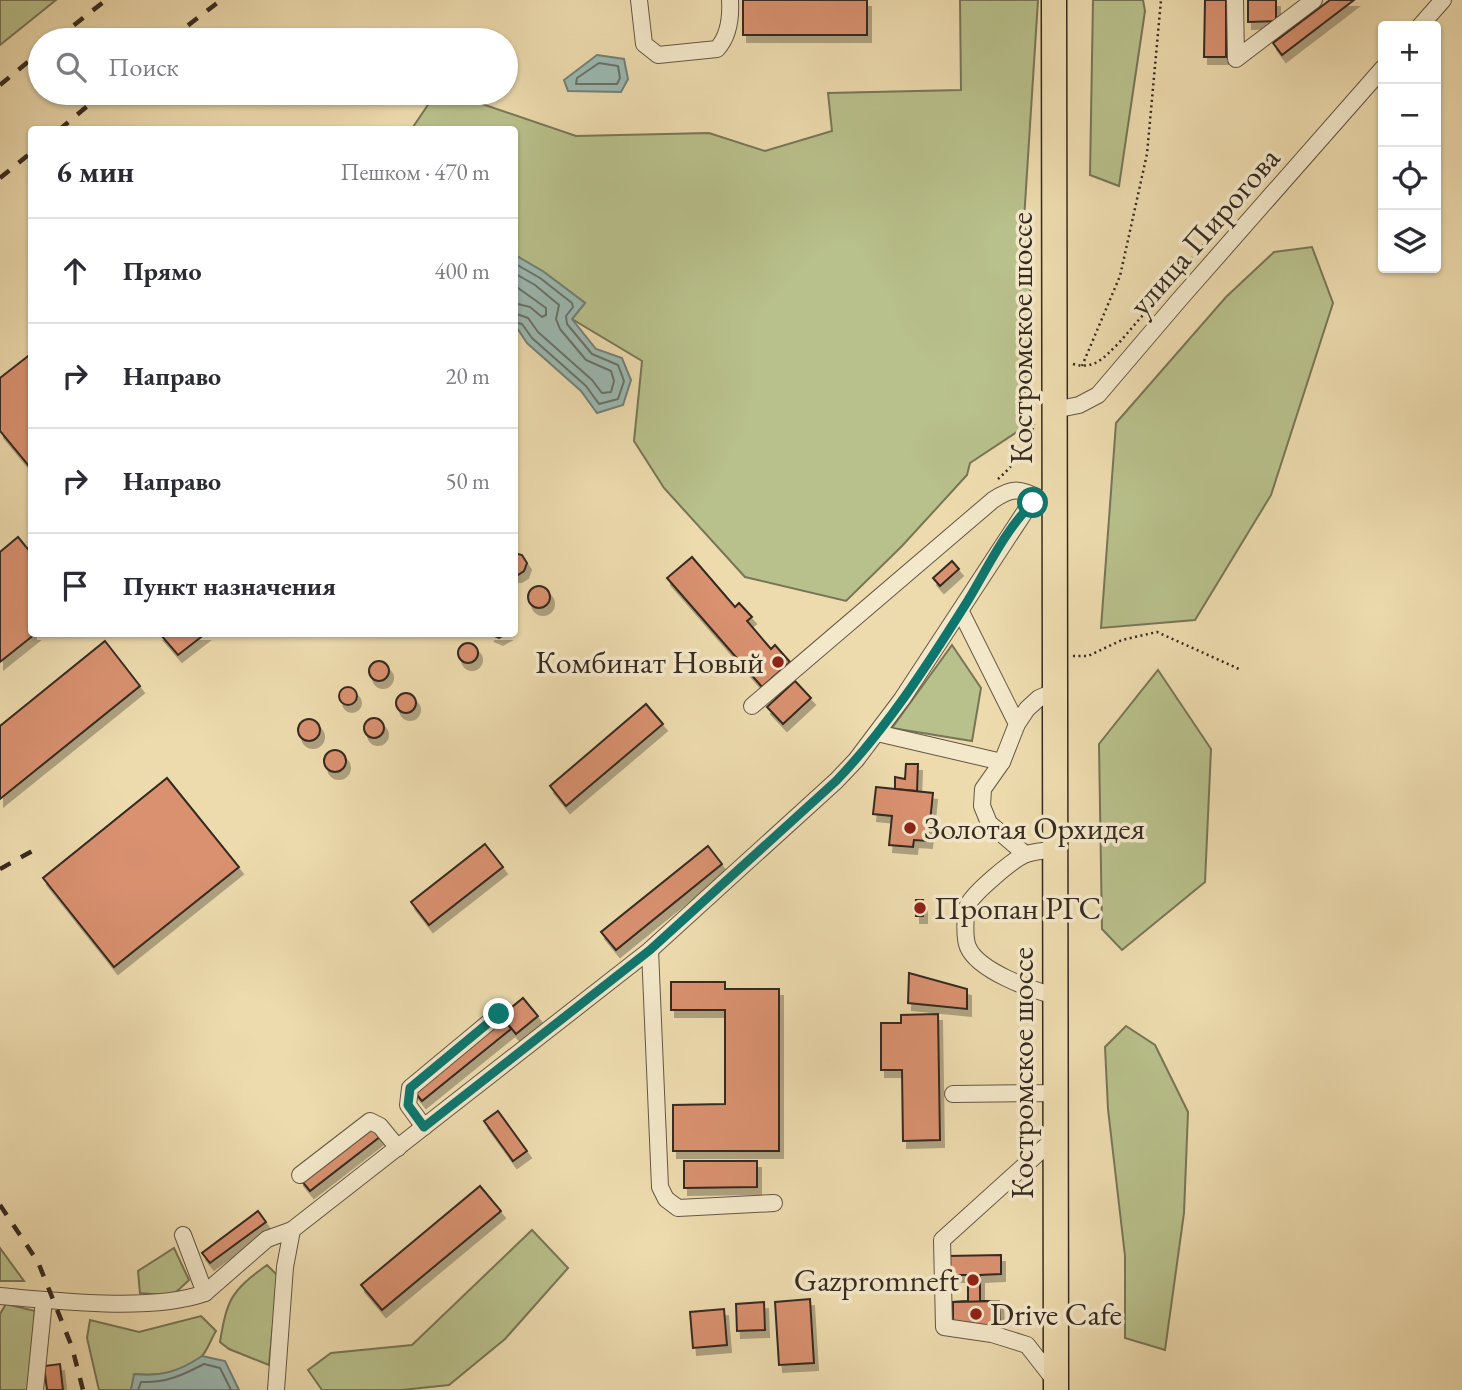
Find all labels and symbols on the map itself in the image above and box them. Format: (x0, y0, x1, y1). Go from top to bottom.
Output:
street label: улица Пирогова (1119, 138, 1289, 324)
street label: Костромское шоссе (1000, 212, 1042, 464)
route start (1017, 487, 1048, 518)
place label: Комбинат Новый (535, 641, 764, 683)
marker: Комбинат Новый (770, 654, 786, 670)
place label: Золотая Орхидея (924, 807, 1145, 849)
marker: Золотая Орхидея (902, 820, 918, 836)
place label: Пропан РГС (934, 887, 1101, 929)
marker: Пропан РГС (912, 900, 928, 916)
street label: Костромское шоссе (1001, 947, 1043, 1199)
route end (483, 998, 514, 1029)
place label: Gazpromneft (794, 1259, 959, 1301)
marker: Gazpromneft (965, 1272, 981, 1288)
place label: Drive Cafe (990, 1293, 1122, 1335)
marker: Drive Cafe (968, 1306, 984, 1322)

